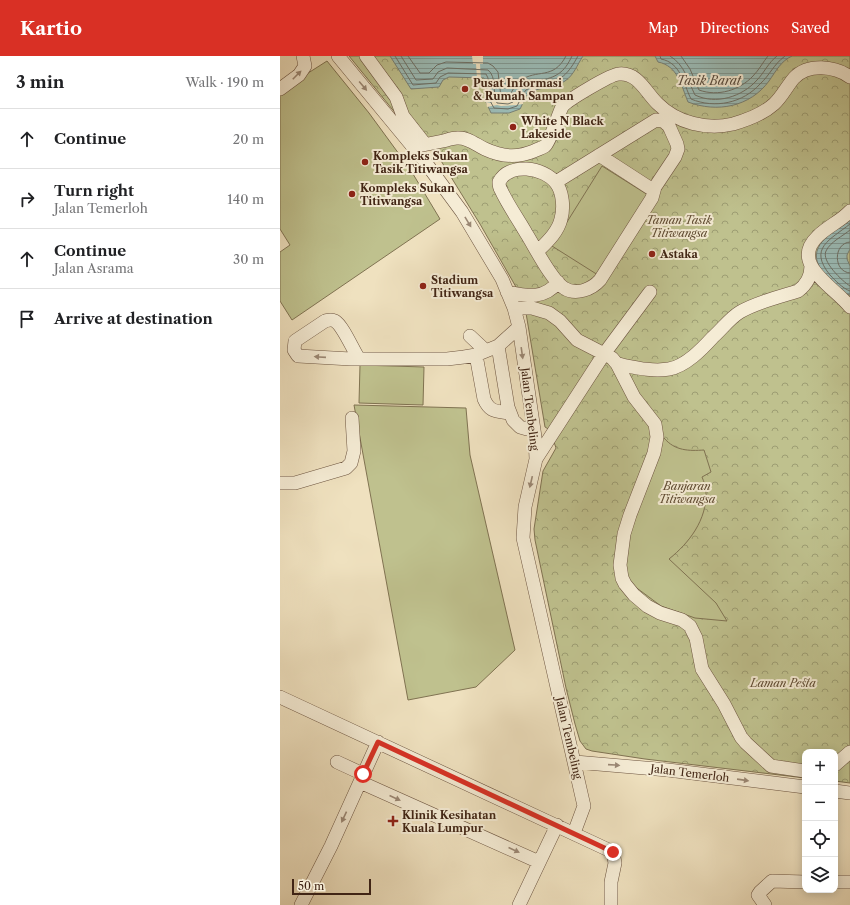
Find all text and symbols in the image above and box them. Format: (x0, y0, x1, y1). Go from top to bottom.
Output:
text: Kartio (20, 17, 82, 40)
text: Map (648, 19, 678, 37)
text: Directions (700, 19, 769, 37)
text: Saved (791, 19, 830, 37)
one-way arrow (292, 70, 302, 80)
text: 3 min (16, 72, 65, 92)
water label: Tasik Barat (677, 73, 742, 88)
text: Walk · 190 m (185, 74, 264, 90)
place label: Pusat Informasi & Rumah Sampan (473, 76, 574, 103)
one-way arrow (358, 81, 367, 91)
marker: Pusat Informasi & Rumah Sampan (460, 84, 470, 94)
place label: White N Black Lakeside (520, 114, 605, 141)
marker: White N Black Lakeside (508, 122, 518, 132)
icon: ahead (16, 128, 38, 150)
text: Continue (54, 129, 126, 148)
text: 20 m (233, 131, 264, 147)
place label: Kompleks Sukan Tasik Titiwangsa (373, 149, 469, 176)
marker: Kompleks Sukan Tasik Titiwangsa (360, 157, 370, 167)
text: Turn right (54, 181, 134, 200)
place label: Kompleks Sukan Titiwangsa (360, 181, 455, 208)
icon: right (16, 188, 38, 210)
marker: Kompleks Sukan Titiwangsa (347, 189, 357, 199)
text: 140 m (227, 191, 264, 207)
text: Jalan Temerloh (54, 200, 148, 216)
park label: Taman Tasik Titiwangsa (646, 213, 712, 240)
one-way arrow (464, 216, 471, 228)
text: Continue (54, 241, 126, 260)
place label: Astaka (659, 247, 698, 261)
icon: ahead (16, 248, 38, 270)
marker: Astaka (647, 249, 657, 259)
text: 30 m (233, 251, 264, 267)
text: Jalan Asrama (54, 260, 134, 276)
place label: Stadium Titiwangsa (431, 273, 494, 300)
marker: Stadium Titiwangsa (418, 281, 428, 291)
icon: arrive (16, 308, 38, 330)
text: Arrive at destination (54, 309, 213, 328)
one-way arrow (519, 347, 525, 359)
one-way arrow (314, 353, 326, 360)
street label: Jalan Tembeling (518, 365, 542, 452)
one-way arrow (527, 476, 533, 488)
park label: Banjaran Titiwangsa (659, 479, 716, 506)
park label: Laman Pesta (749, 676, 816, 690)
street label: Jalan Tembeling (552, 694, 585, 781)
map controls (802, 749, 838, 893)
button: + (802, 749, 838, 785)
street label: Jalan Temerloh (648, 761, 730, 785)
one-way arrow (608, 762, 620, 769)
route start (354, 765, 372, 783)
one-way arrow (737, 776, 749, 783)
button: − (802, 785, 838, 821)
one-way arrow (390, 795, 402, 801)
place label: Klinik Kesihatan Kuala Lumpur (402, 808, 497, 835)
one-way arrow (341, 812, 347, 823)
marker: Klinik Kesihatan Kuala Lumpur (387, 815, 399, 827)
button: locate (802, 821, 838, 857)
route end (604, 843, 622, 861)
one-way arrow (509, 847, 520, 853)
button: layers (802, 857, 838, 893)
scale bar (292, 877, 371, 896)
text: 50 m (298, 879, 324, 893)

